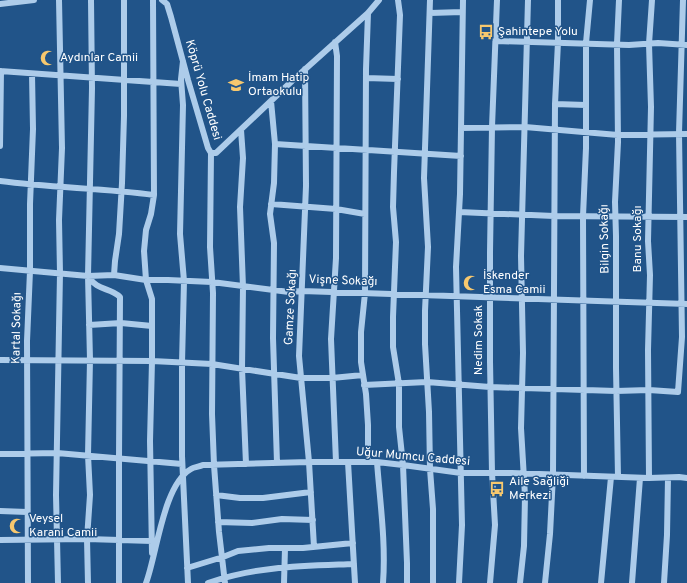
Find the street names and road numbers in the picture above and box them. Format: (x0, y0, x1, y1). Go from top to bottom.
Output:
street label: Köprü Yolu Caddesi (181, 38, 225, 142)
street label: Bilgin Sokağı (596, 204, 614, 274)
street label: Banu Sokağı (630, 206, 646, 272)
street label: Gamze Sokağı (281, 269, 301, 345)
street label: Vişne Sokağı (308, 272, 378, 290)
street label: Kartal Sokağı (8, 292, 26, 364)
street label: Nedim Sokak (471, 305, 487, 375)
street label: Uğur Mumcu Caddesi (355, 444, 471, 470)

